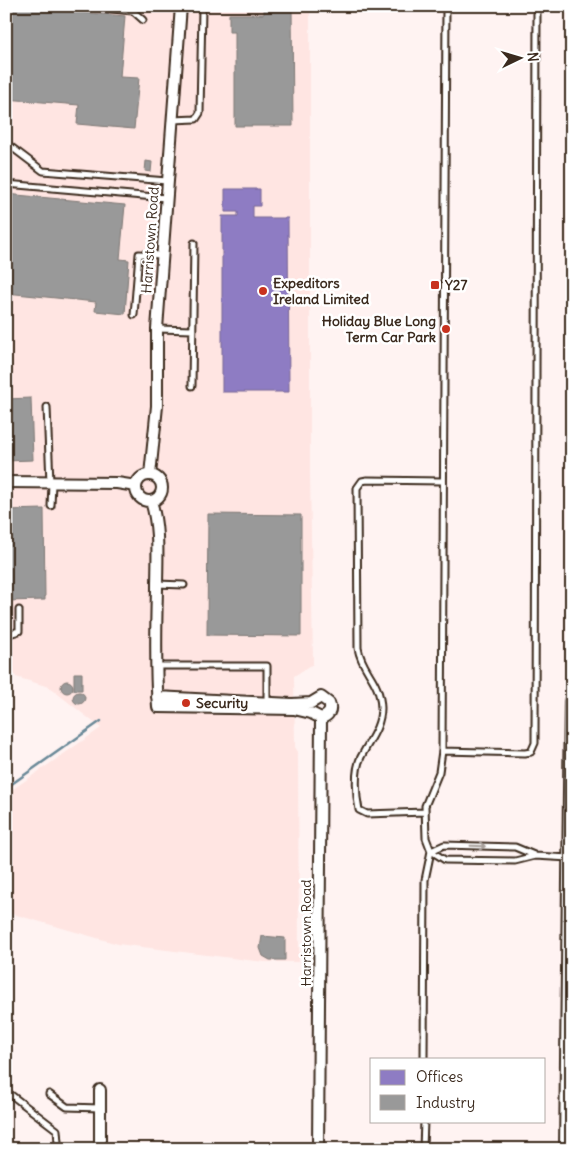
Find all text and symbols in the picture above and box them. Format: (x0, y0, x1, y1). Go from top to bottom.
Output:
north arrow (496, 32, 546, 82)
text: N (524, 51, 542, 62)
street label: Harristown Road (137, 186, 163, 294)
place label: Expeditors Ireland Limited (273, 274, 370, 308)
place label: Y27 (444, 276, 467, 294)
marker: Y27 (429, 279, 441, 291)
marker: Expeditors Ireland Limited (257, 285, 269, 297)
place label: Holiday Blue Long Term Car Park (322, 312, 436, 346)
marker: Holiday Blue Long Term Car Park (440, 323, 452, 335)
place label: Security (196, 694, 248, 712)
marker: Security (180, 697, 192, 709)
one-way arrow (469, 841, 485, 851)
street label: Harristown Road (297, 880, 315, 986)
legend (370, 1058, 546, 1122)
text: Offices (416, 1067, 463, 1086)
text: Industry (416, 1093, 475, 1112)

